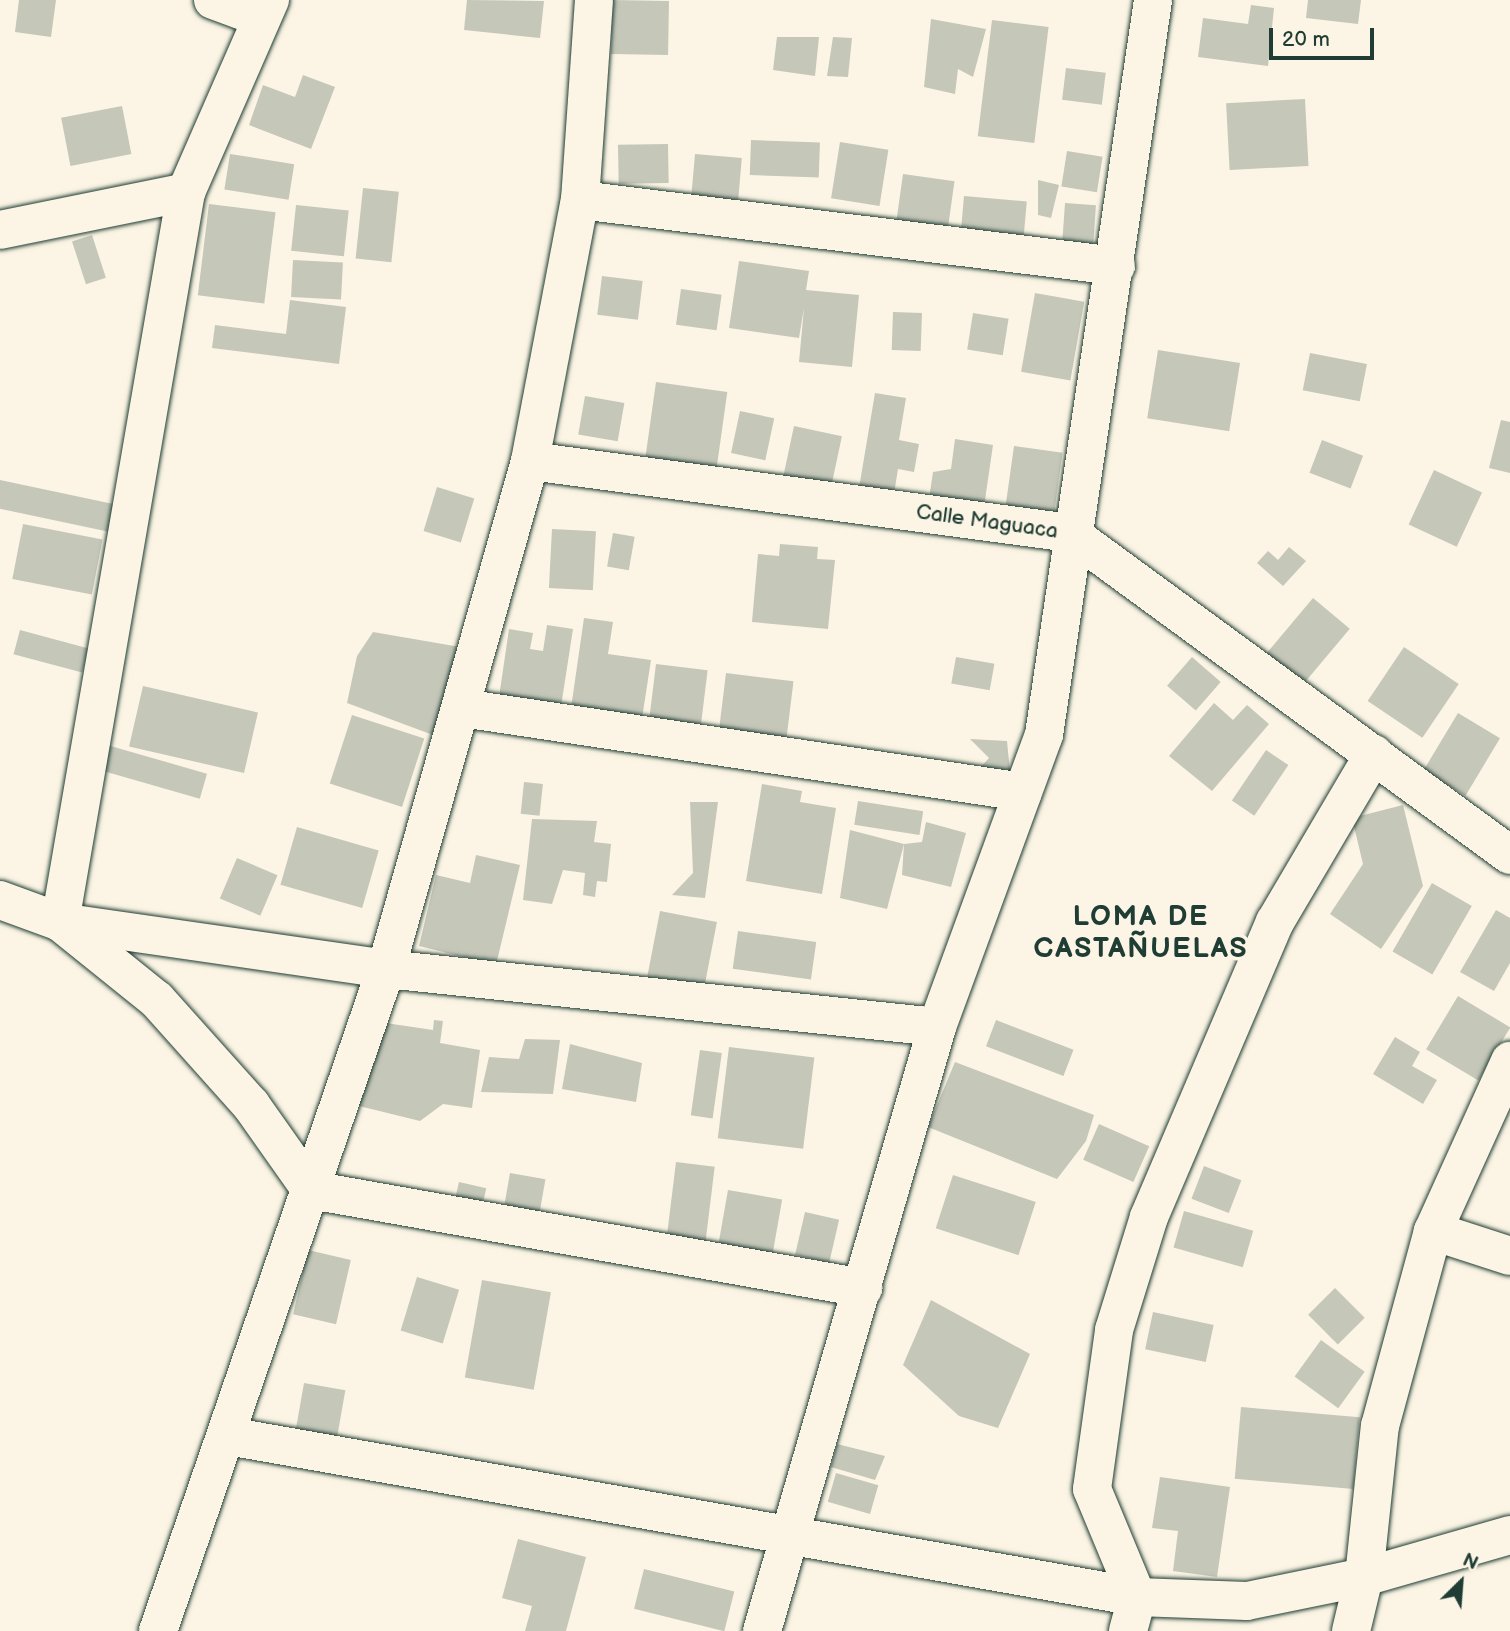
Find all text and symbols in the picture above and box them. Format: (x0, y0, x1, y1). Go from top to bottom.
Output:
scale bar (1272, 14, 1377, 58)
text: 20 m (1282, 27, 1330, 52)
street label: Calle Maguaca (914, 500, 1060, 544)
district label: LOMA DE CASTAÑUELAS (1035, 900, 1247, 966)
north arrow (1426, 1547, 1496, 1617)
text: N (1459, 1549, 1481, 1576)

